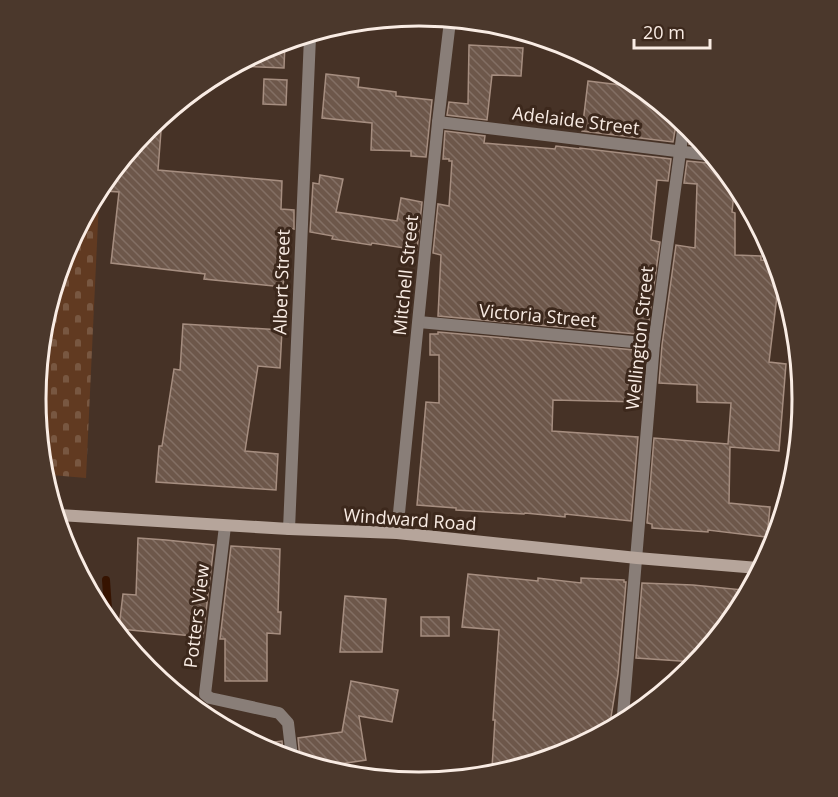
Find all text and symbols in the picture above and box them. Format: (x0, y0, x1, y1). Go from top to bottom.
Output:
scale bar (634, 12, 710, 50)
text: 20 m (643, 20, 685, 44)
street label: Adelaide Street (511, 100, 641, 140)
street label: Mitchell Street (387, 214, 423, 336)
street label: Albert Street (267, 229, 295, 335)
street label: Wellington Street (620, 265, 658, 411)
street label: Victoria Street (478, 298, 598, 332)
street label: Windward Road (343, 502, 477, 536)
street label: Potters View (178, 563, 214, 669)

